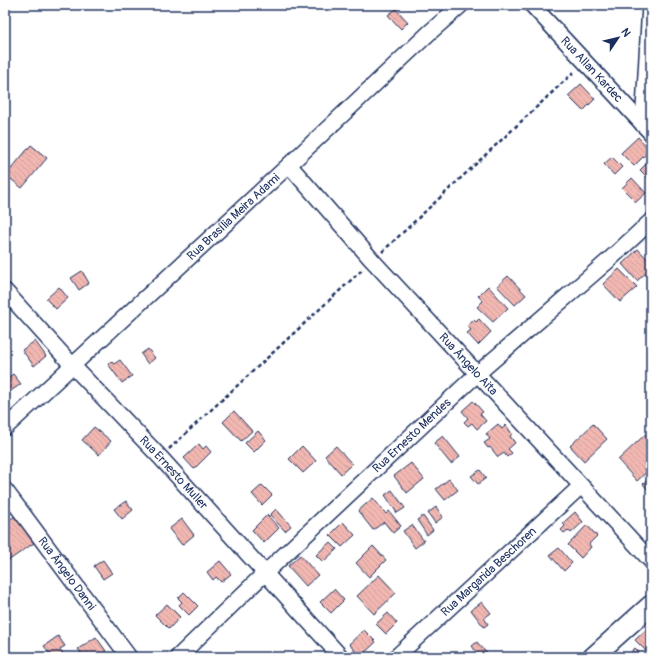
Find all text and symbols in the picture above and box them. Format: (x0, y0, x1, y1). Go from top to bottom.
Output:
north arrow (598, 18, 638, 58)
text: N (618, 26, 634, 40)
street label: Rua Allan Kardec (557, 34, 626, 106)
street label: Rua Brasília Meira Adami (184, 170, 283, 264)
street label: Rua Ângelo Aita (436, 330, 501, 399)
street label: Rua Ernesto Mendes (370, 395, 455, 476)
street label: Rua Ernesto Muller (136, 433, 211, 513)
street label: Rua Margarida Beschoren (438, 524, 540, 620)
street label: Rua Ângelo Danni (34, 534, 99, 613)

